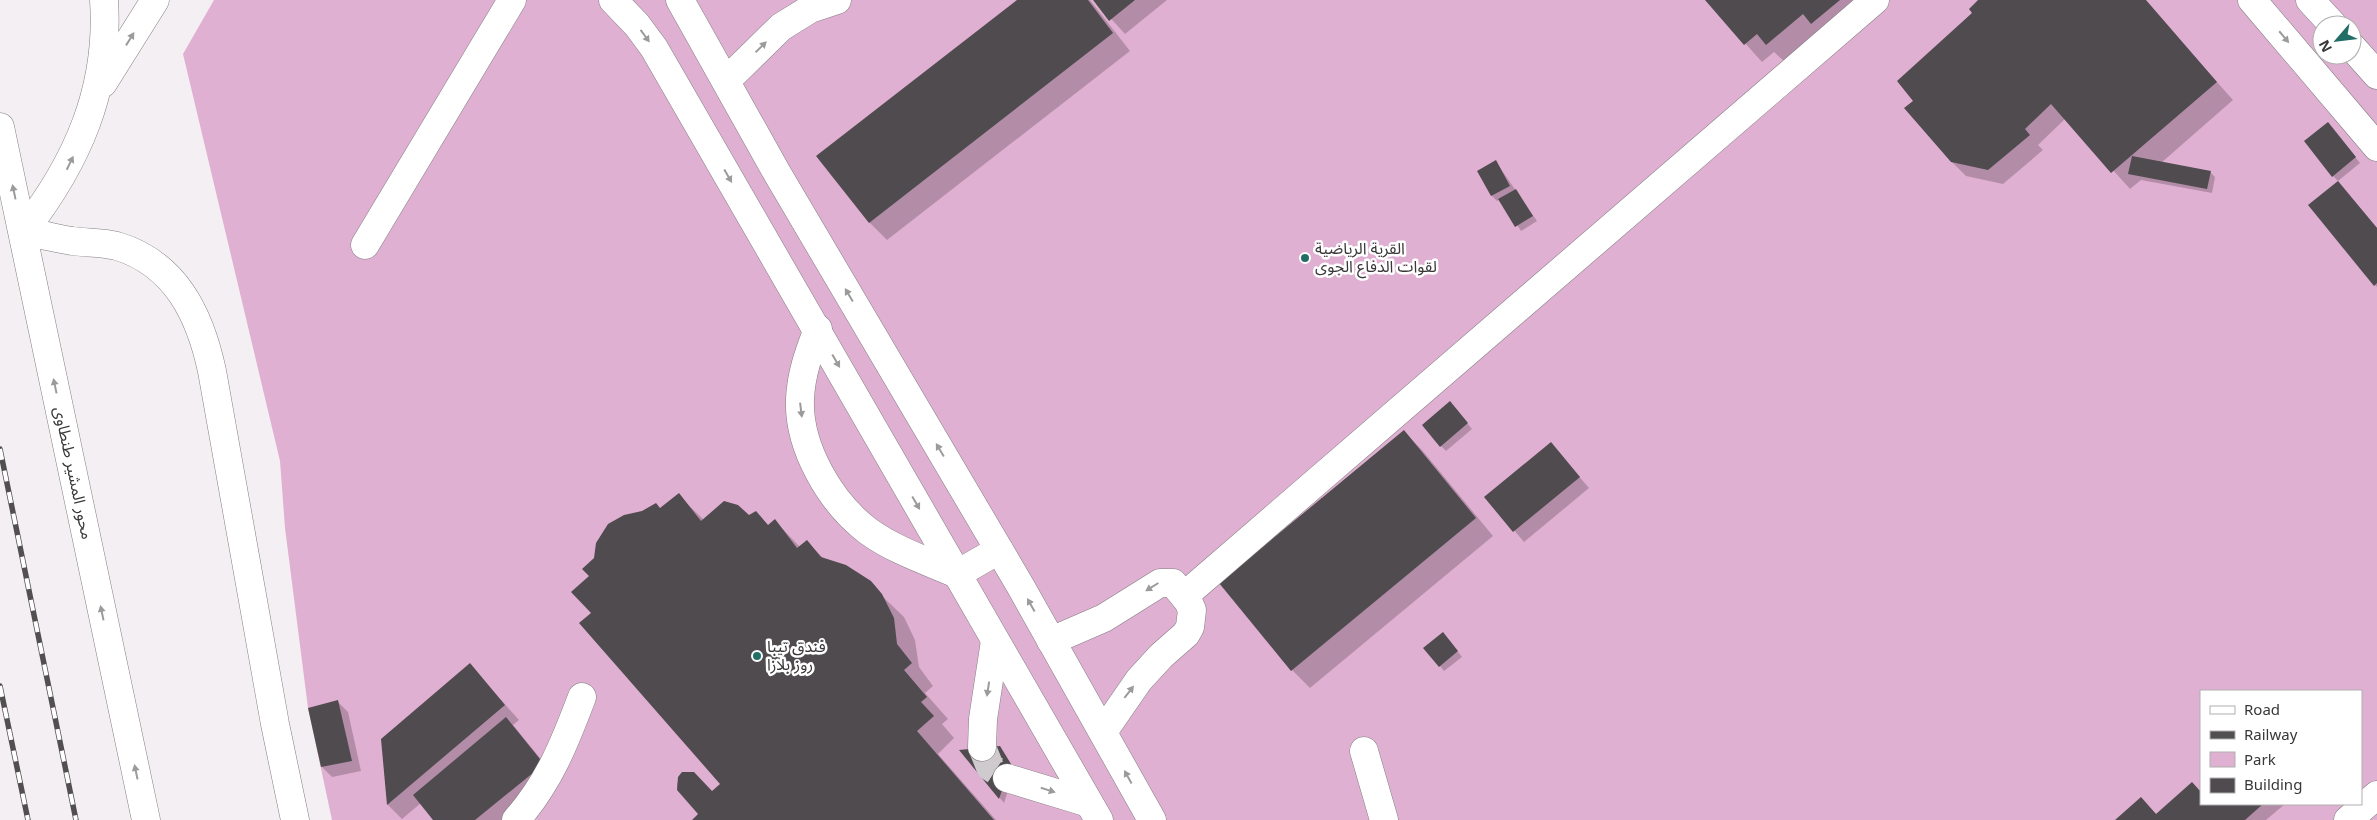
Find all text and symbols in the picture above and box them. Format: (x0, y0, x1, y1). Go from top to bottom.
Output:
north arrow (2312, 15, 2362, 65)
one-way arrow (640, 29, 650, 43)
one-way arrow (2278, 31, 2289, 43)
one-way arrow (126, 33, 135, 46)
text: N (2310, 34, 2341, 58)
one-way arrow (754, 41, 766, 53)
one-way arrow (66, 156, 74, 170)
one-way arrow (724, 168, 732, 183)
one-way arrow (10, 185, 18, 200)
place label: القرية الرياضية لقوات الدفاع الجوى (1315, 232, 1437, 284)
marker: القرية الرياضية لقوات الدفاع الجوى (1299, 252, 1311, 264)
one-way arrow (844, 289, 853, 302)
one-way arrow (832, 354, 840, 369)
one-way arrow (51, 378, 59, 393)
one-way arrow (797, 402, 805, 418)
street label: محور المشير طنطاوى (42, 403, 104, 543)
one-way arrow (935, 444, 944, 457)
one-way arrow (912, 496, 921, 509)
one-way arrow (1146, 583, 1159, 592)
one-way arrow (1027, 598, 1035, 613)
one-way arrow (98, 605, 106, 621)
place label: فندق تيبا روز بلازا (767, 630, 826, 682)
marker: فندق تيبا روز بلازا (751, 650, 763, 662)
one-way arrow (983, 681, 991, 697)
one-way arrow (1124, 686, 1135, 699)
legend (2200, 690, 2362, 805)
text: Road (2244, 694, 2280, 726)
text: Railway (2244, 719, 2298, 751)
text: Park (2244, 744, 2276, 776)
one-way arrow (131, 764, 139, 780)
text: Building (2244, 769, 2302, 801)
one-way arrow (1124, 770, 1132, 785)
one-way arrow (1040, 787, 1055, 795)

